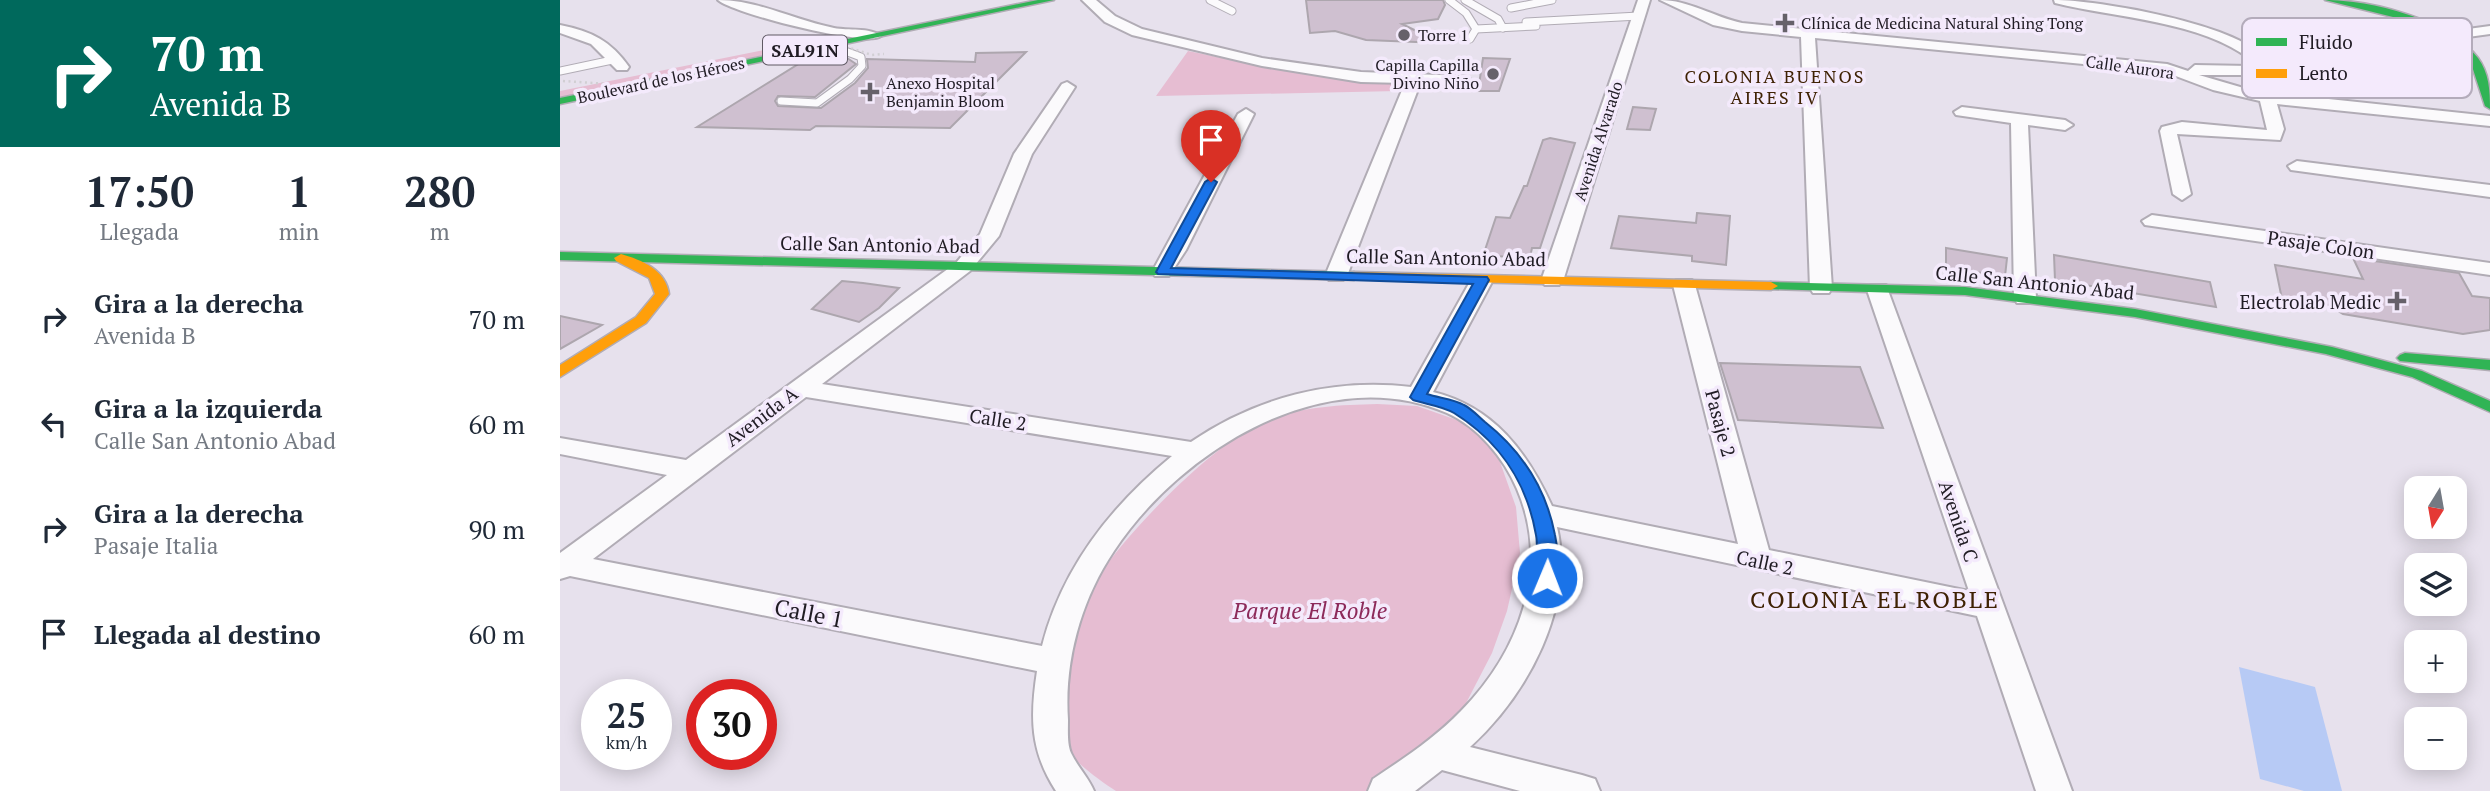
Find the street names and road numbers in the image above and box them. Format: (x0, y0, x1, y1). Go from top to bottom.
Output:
road number: SAL91N (763, 36, 847, 64)
street label: Calle Aurora (2084, 50, 2176, 84)
street label: Boulevard de los Héroes (575, 51, 747, 108)
street label: Avenida Alvarado (1568, 78, 1628, 204)
street label: Pasaje Colon (2266, 224, 2376, 264)
street label: Calle San Antonio Abad (780, 230, 981, 258)
street label: Calle San Antonio Abad (1346, 243, 1547, 271)
street label: Calle San Antonio Abad (1934, 259, 2136, 305)
street label: Avenida A (720, 380, 802, 452)
street label: Pasaje 2 (1700, 387, 1742, 459)
street label: Calle 2 (968, 402, 1028, 436)
street label: Avenida C (1933, 477, 1985, 565)
street label: Calle 2 (1734, 544, 1796, 580)
street label: Calle 1 (772, 591, 846, 635)

